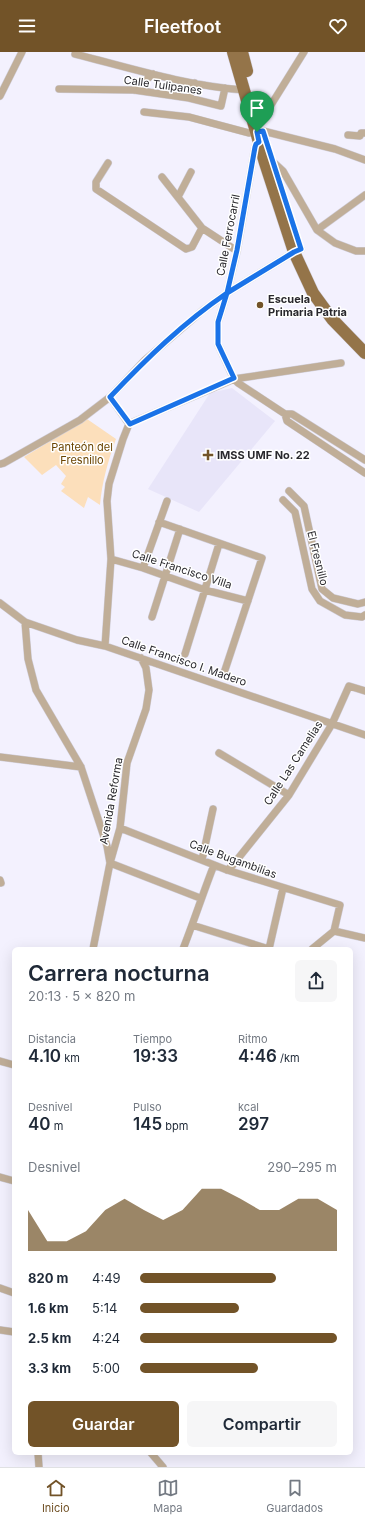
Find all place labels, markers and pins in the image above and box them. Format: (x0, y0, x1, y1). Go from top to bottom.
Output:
pin (240, 91, 274, 132)
place label: Escuela Primaria Patria (268, 292, 347, 319)
marker: Escuela Primaria Patria (255, 300, 265, 310)
place label: IMSS UMF No. 22 (217, 448, 310, 462)
marker: IMSS UMF No. 22 (202, 449, 214, 461)

